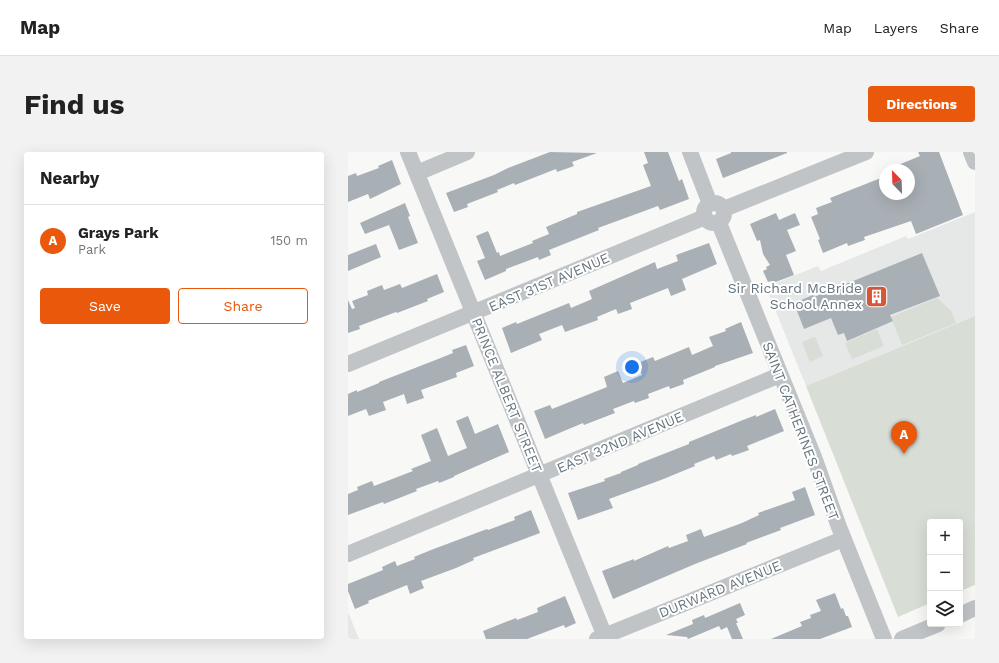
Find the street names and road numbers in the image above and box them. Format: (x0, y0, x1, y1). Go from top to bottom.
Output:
street label: EAST 31ST AVENUE (486, 249, 612, 315)
street label: PRINCE ALBERT STREET (469, 315, 546, 475)
street label: SAINT CATHERINES STREET (760, 340, 843, 523)
street label: EAST 32ND AVENUE (554, 408, 686, 476)
street label: DURWARD AVENUE (657, 557, 784, 621)

